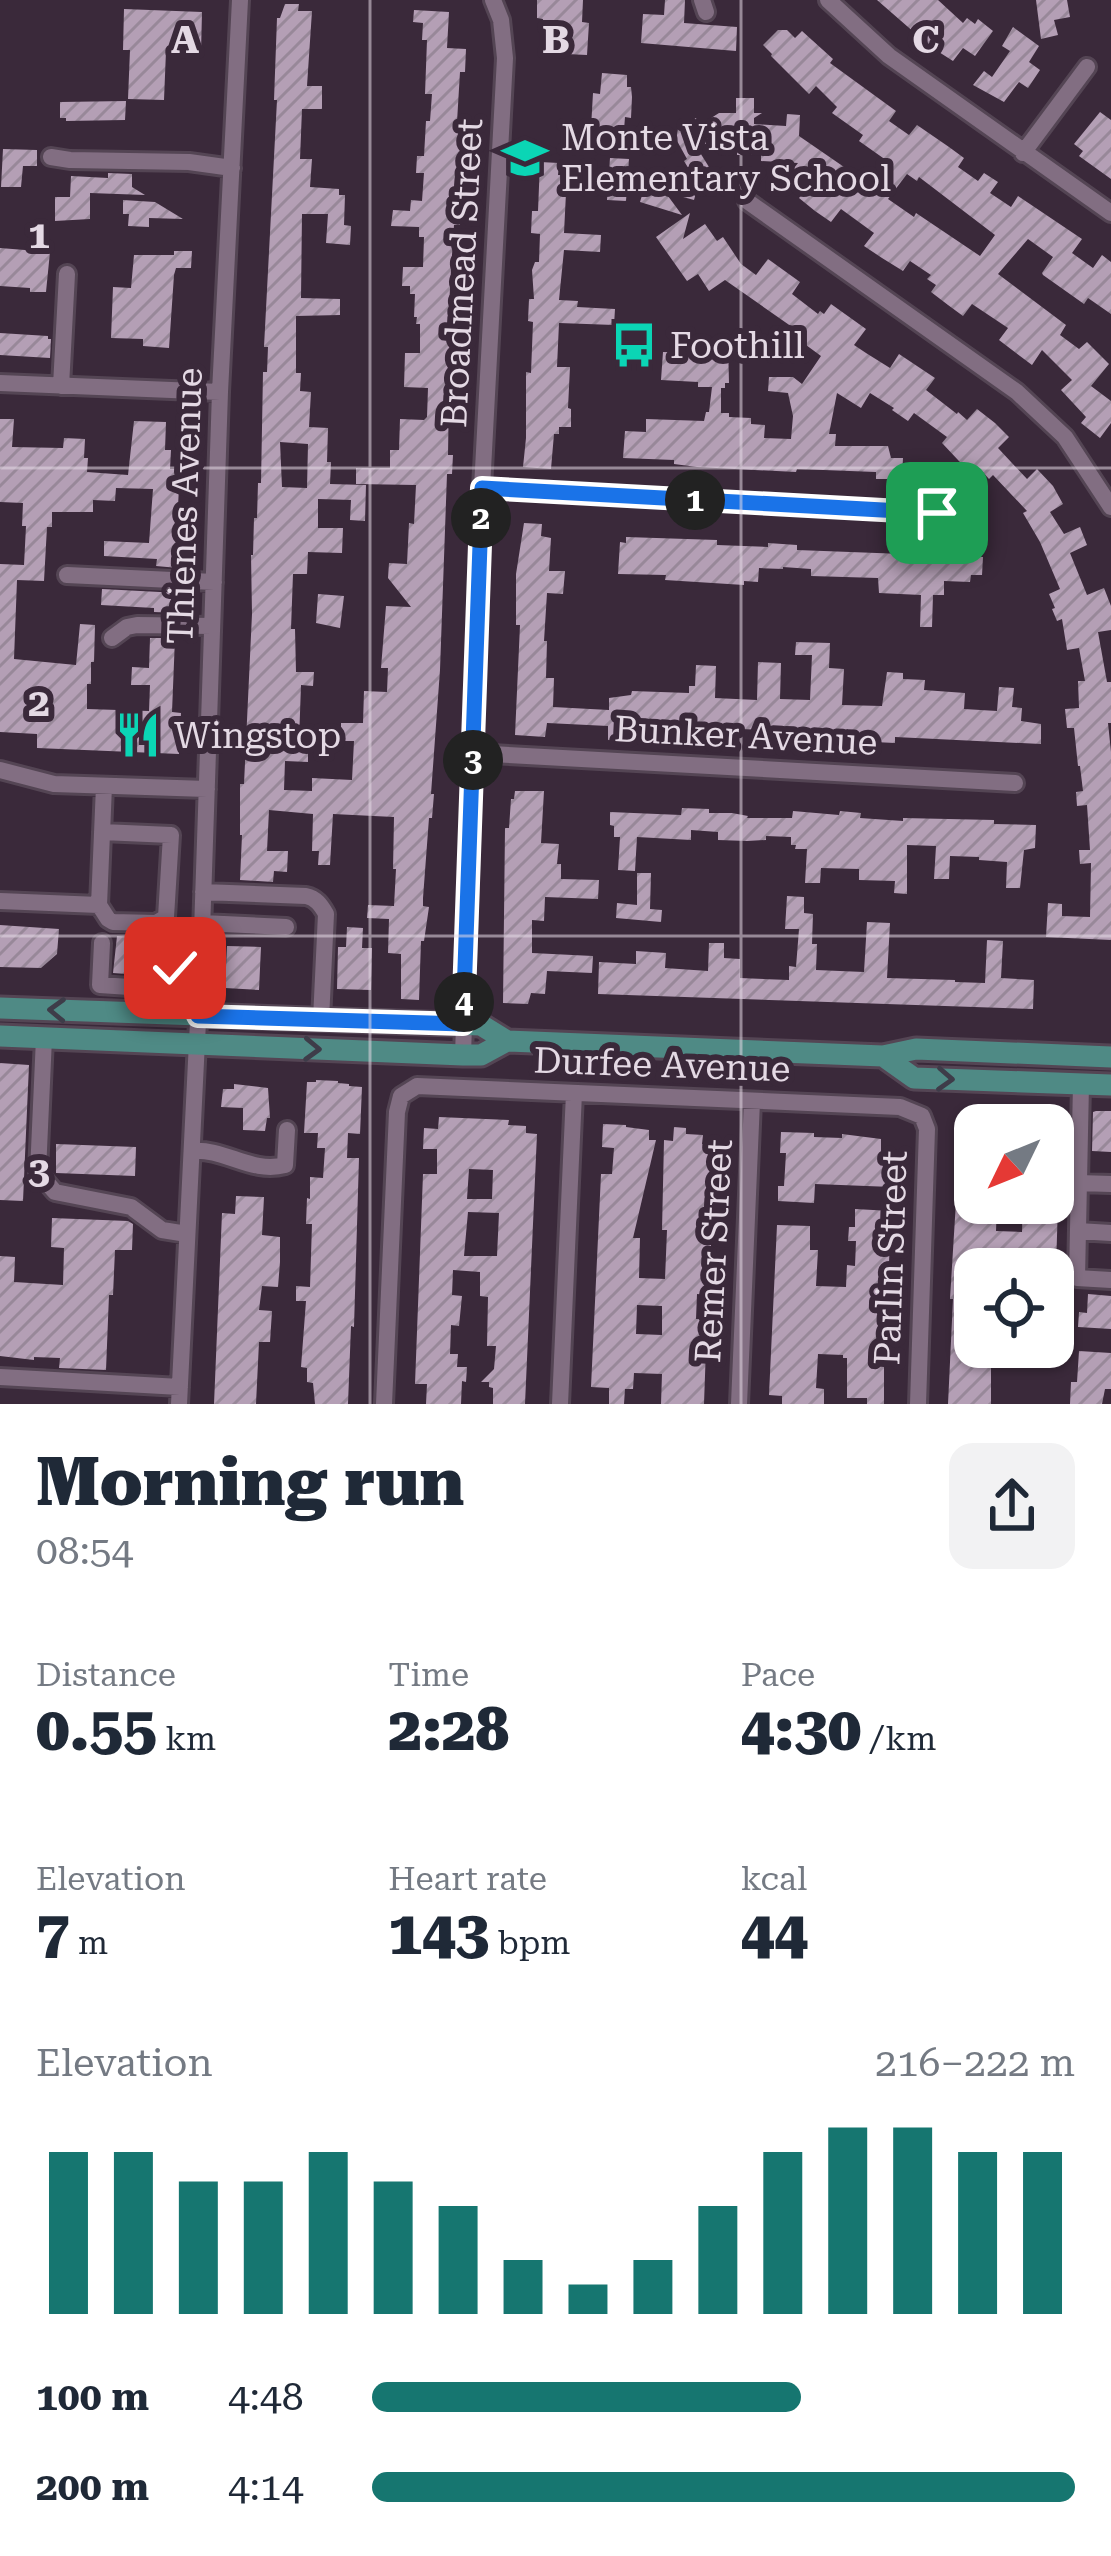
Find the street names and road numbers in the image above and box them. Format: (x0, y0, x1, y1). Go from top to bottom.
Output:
street label: Broadmead Street (433, 117, 491, 429)
street label: Thienes Avenue (159, 367, 211, 645)
street label: Bunker Avenue (613, 708, 879, 764)
street label: Durfee Avenue (533, 1040, 791, 1090)
street label: Remer Street (687, 1138, 741, 1364)
street label: Parlin Street (866, 1150, 916, 1366)

